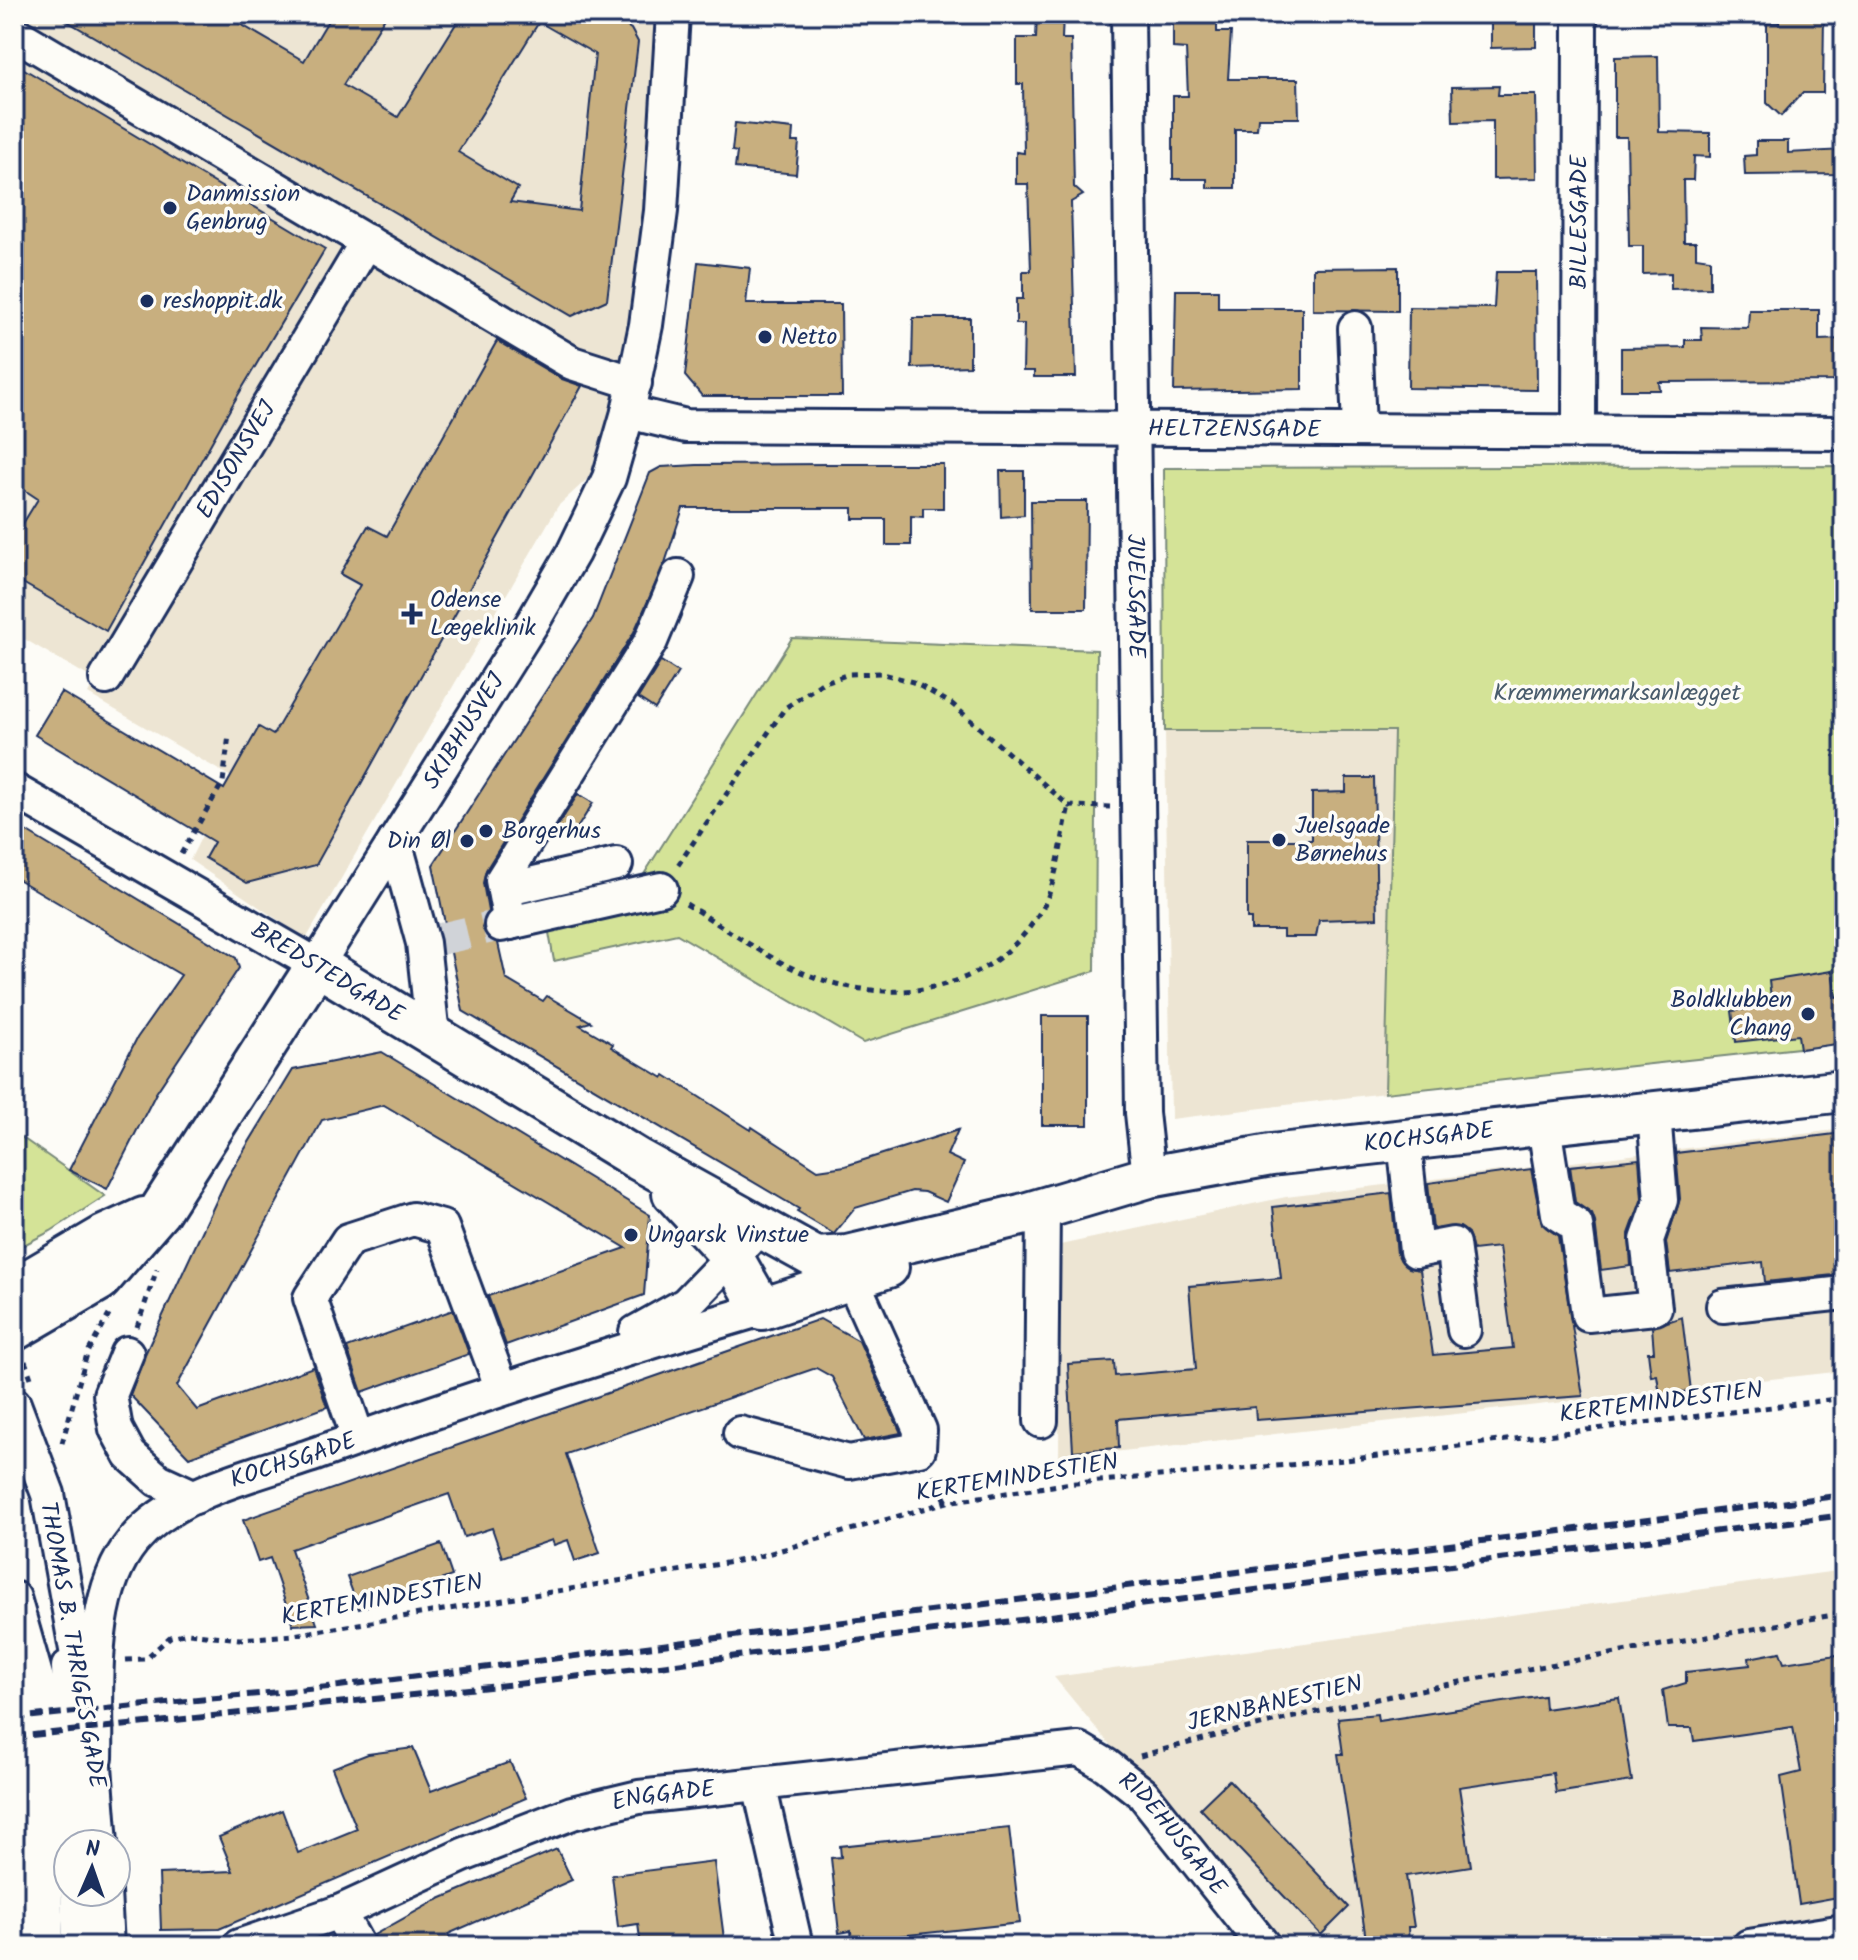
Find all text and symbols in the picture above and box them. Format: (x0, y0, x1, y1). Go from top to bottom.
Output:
street label: BILLESGADE (1560, 154, 1599, 289)
place label: Danmission Genbrug (186, 175, 300, 242)
marker: Danmission Genbrug (161, 199, 179, 217)
place label: reshoppit.dk (163, 282, 283, 321)
marker: reshoppit.dk (138, 292, 156, 310)
place label: Netto (781, 318, 838, 357)
marker: Netto (756, 328, 774, 346)
street label: EDISONSVEJ (186, 393, 287, 526)
street label: HELTZENSGADE (1148, 409, 1322, 449)
street label: JUELSGADE (1115, 534, 1156, 659)
place label: Odense Lægeklinik (430, 581, 536, 648)
marker: Odense Lægeklinik (401, 603, 423, 625)
street label: SKIBHUSVEJ (413, 665, 516, 797)
park label: Kræmmermarksanlægget (1493, 674, 1741, 713)
place label: Juelsgade Børnehus (1295, 807, 1390, 874)
place label: Borgerhus (502, 812, 601, 851)
place label: Din Øl (387, 822, 451, 861)
marker: Borgerhus (477, 822, 495, 840)
marker: Juelsgade Børnehus (1270, 831, 1288, 849)
marker: Din Øl (458, 832, 476, 850)
street label: BREDSTEDGADE (243, 912, 412, 1035)
place label: Boldklubben Chang (1671, 981, 1792, 1048)
marker: Boldklubben Chang (1799, 1005, 1817, 1023)
street label: KOCHSGADE (1361, 1111, 1497, 1164)
place label: Ungarsk Vinstue (647, 1216, 809, 1255)
marker: Ungarsk Vinstue (622, 1226, 640, 1244)
street label: KERTEMINDESTIEN (1557, 1371, 1765, 1435)
street label: KOCHSGADE (225, 1421, 363, 1500)
street label: KERTEMINDESTIEN (913, 1443, 1121, 1513)
street label: THOMAS B. THRIGES GADE (28, 1499, 117, 1792)
street label: KERTEMINDESTIEN (278, 1563, 486, 1637)
street label: JERNBANESTIEN (1183, 1665, 1367, 1743)
street label: RIDEHUSGADE (1109, 1762, 1237, 1905)
street label: ENGGADE (608, 1769, 718, 1822)
north arrow (52, 1828, 132, 1908)
text: N (85, 1833, 100, 1868)

